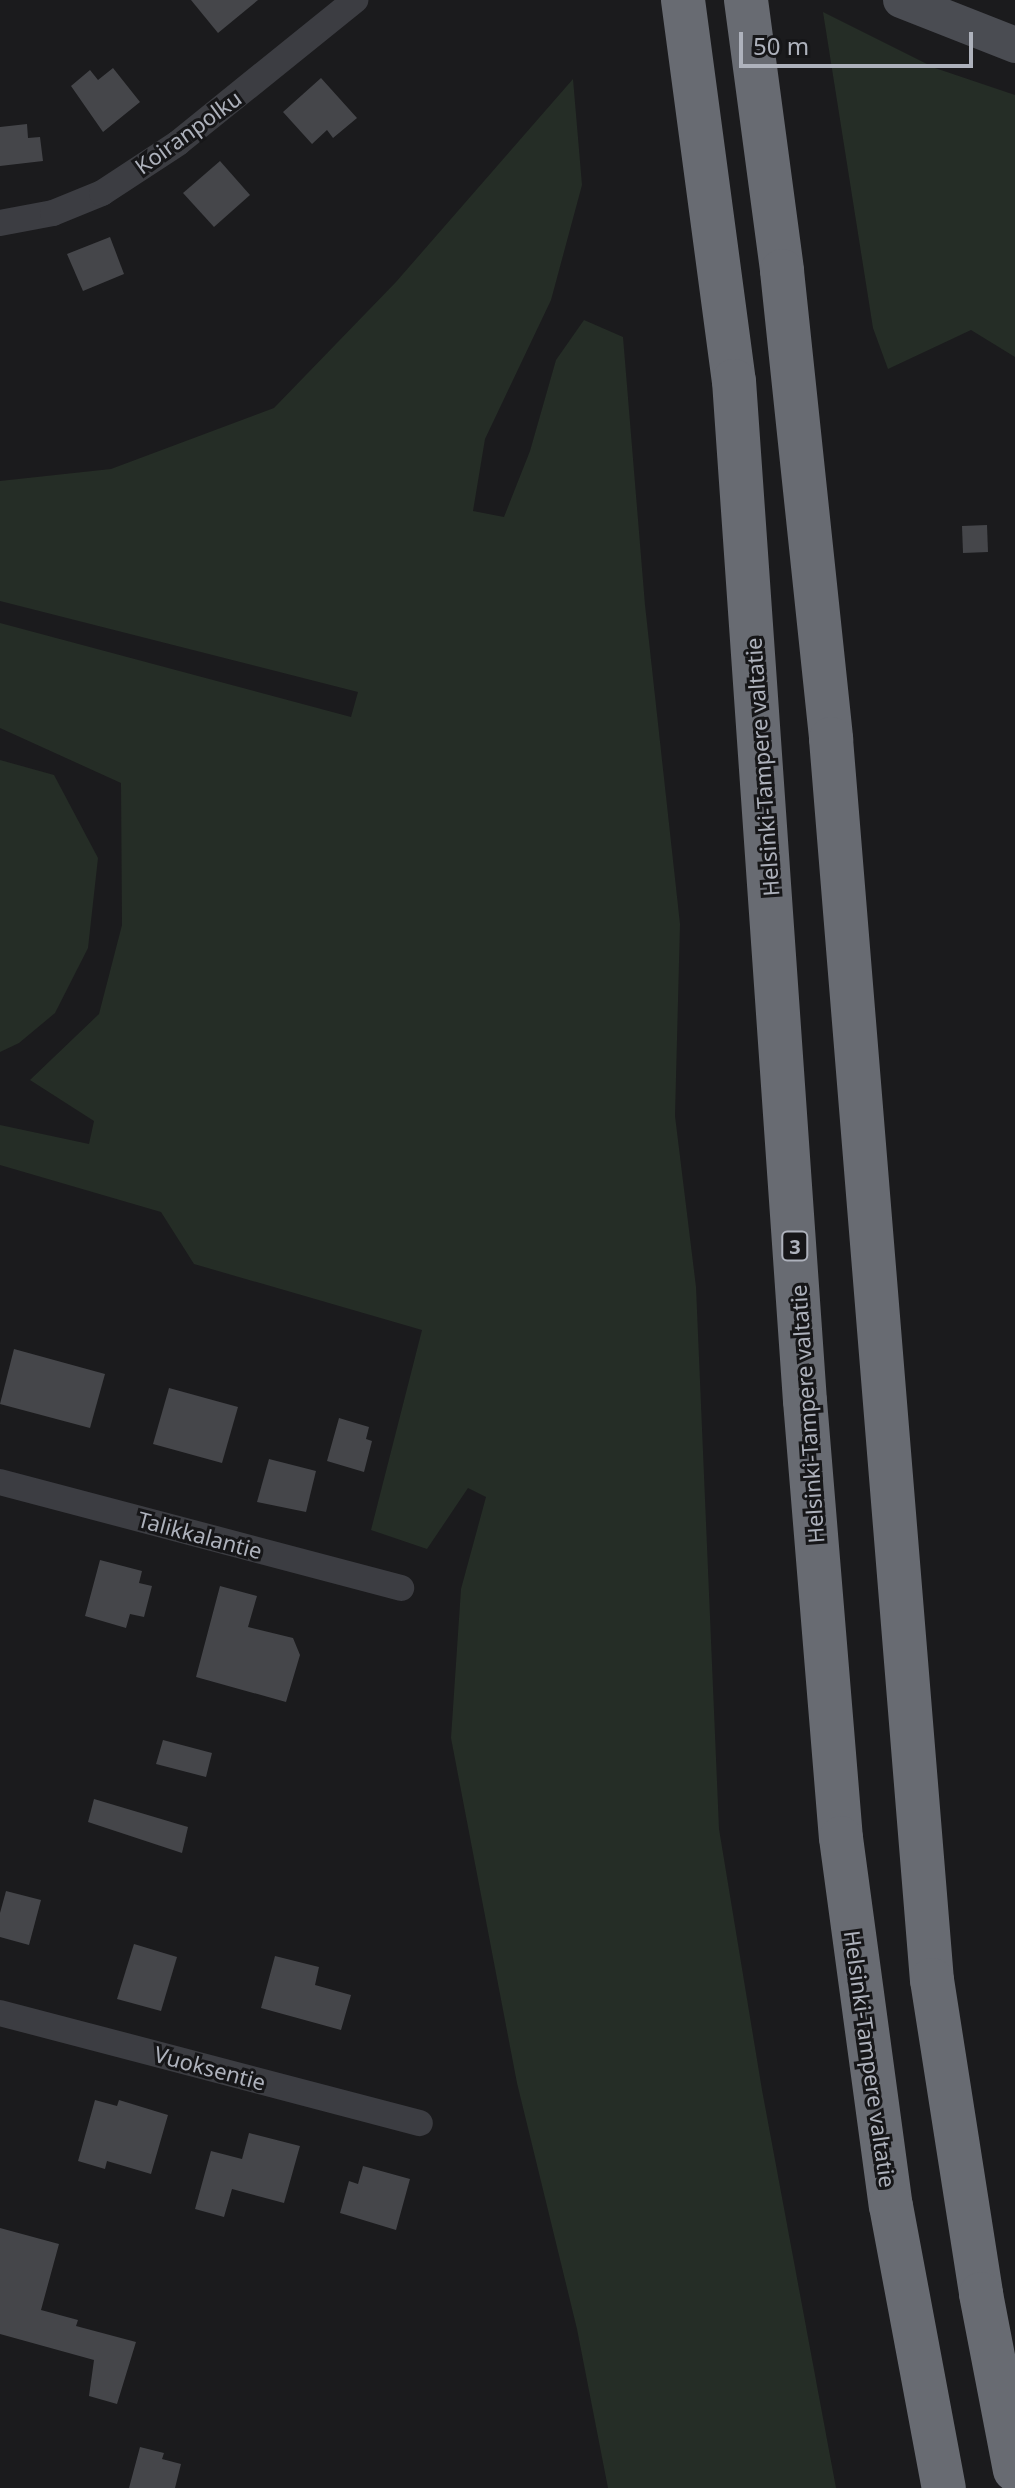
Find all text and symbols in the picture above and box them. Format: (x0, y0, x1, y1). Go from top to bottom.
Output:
scale bar (743, 16, 977, 66)
text: 50 m (753, 29, 809, 62)
street label: Koiranpolku (130, 85, 246, 179)
street label: Helsinki-Tampere valtatie (740, 637, 784, 897)
road number: 3 (781, 1230, 809, 1262)
street label: Helsinki-Tampere valtatie (785, 1284, 829, 1544)
street label: Talikkalantie (135, 1506, 265, 1564)
street label: Helsinki-Tampere valtatie (839, 1929, 901, 2189)
street label: Vuoksentie (151, 2040, 269, 2096)

